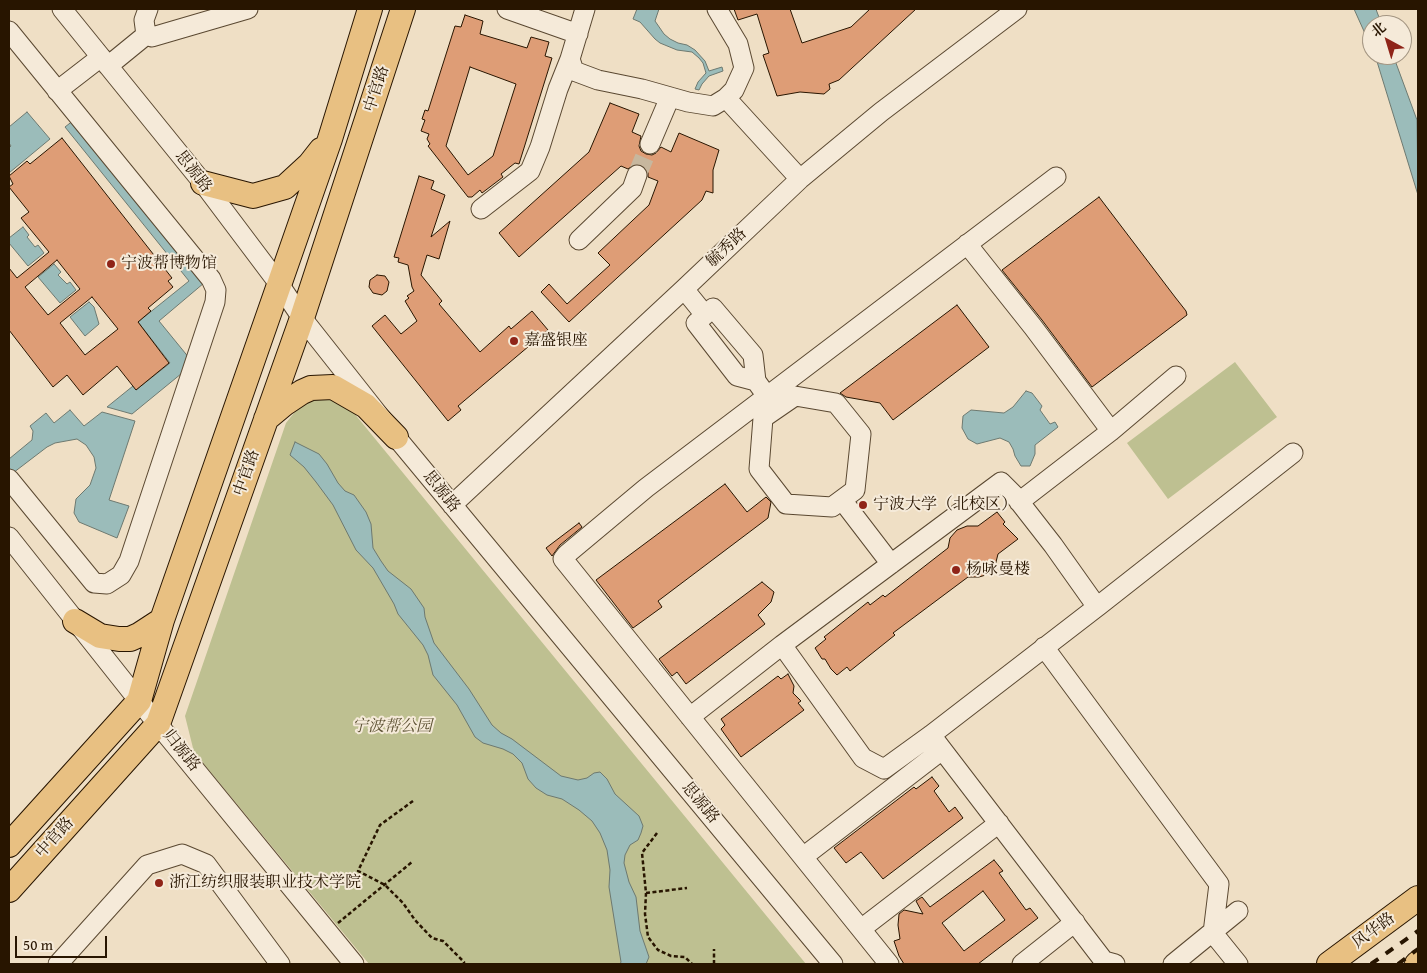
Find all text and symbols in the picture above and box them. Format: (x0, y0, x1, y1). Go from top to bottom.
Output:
north arrow (1362, 15, 1412, 65)
text: 北 (1366, 17, 1390, 41)
street label: 中官路 (360, 63, 394, 115)
street label: 思源路 (171, 147, 215, 197)
street label: 毓秀路 (703, 224, 751, 272)
place label: 宁波帮博物馆 (121, 254, 217, 274)
marker: 宁波帮博物馆 (105, 258, 117, 270)
place label: 嘉盛银座 (524, 331, 588, 351)
marker: 嘉盛银座 (508, 335, 520, 347)
street label: 中官路 (230, 447, 264, 499)
street label: 思源路 (418, 467, 464, 517)
place label: 宁波大学（北校区） (873, 495, 1017, 515)
marker: 宁波大学（北校区） (857, 499, 869, 511)
place label: 杨咏曼楼 (966, 560, 1030, 580)
marker: 杨咏曼楼 (950, 564, 962, 576)
park label: 宁波帮公园 (352, 717, 432, 737)
street label: 归源路 (158, 726, 204, 776)
street label: 思源路 (677, 778, 723, 828)
street label: 中官路 (32, 814, 78, 862)
place label: 浙江纺织服装职业技术学院 (169, 873, 361, 893)
marker: 浙江纺织服装职业技术学院 (153, 877, 165, 889)
street label: 风华路 (1349, 909, 1399, 953)
scale bar (18, 926, 110, 958)
text: 50 m (23, 934, 53, 955)

